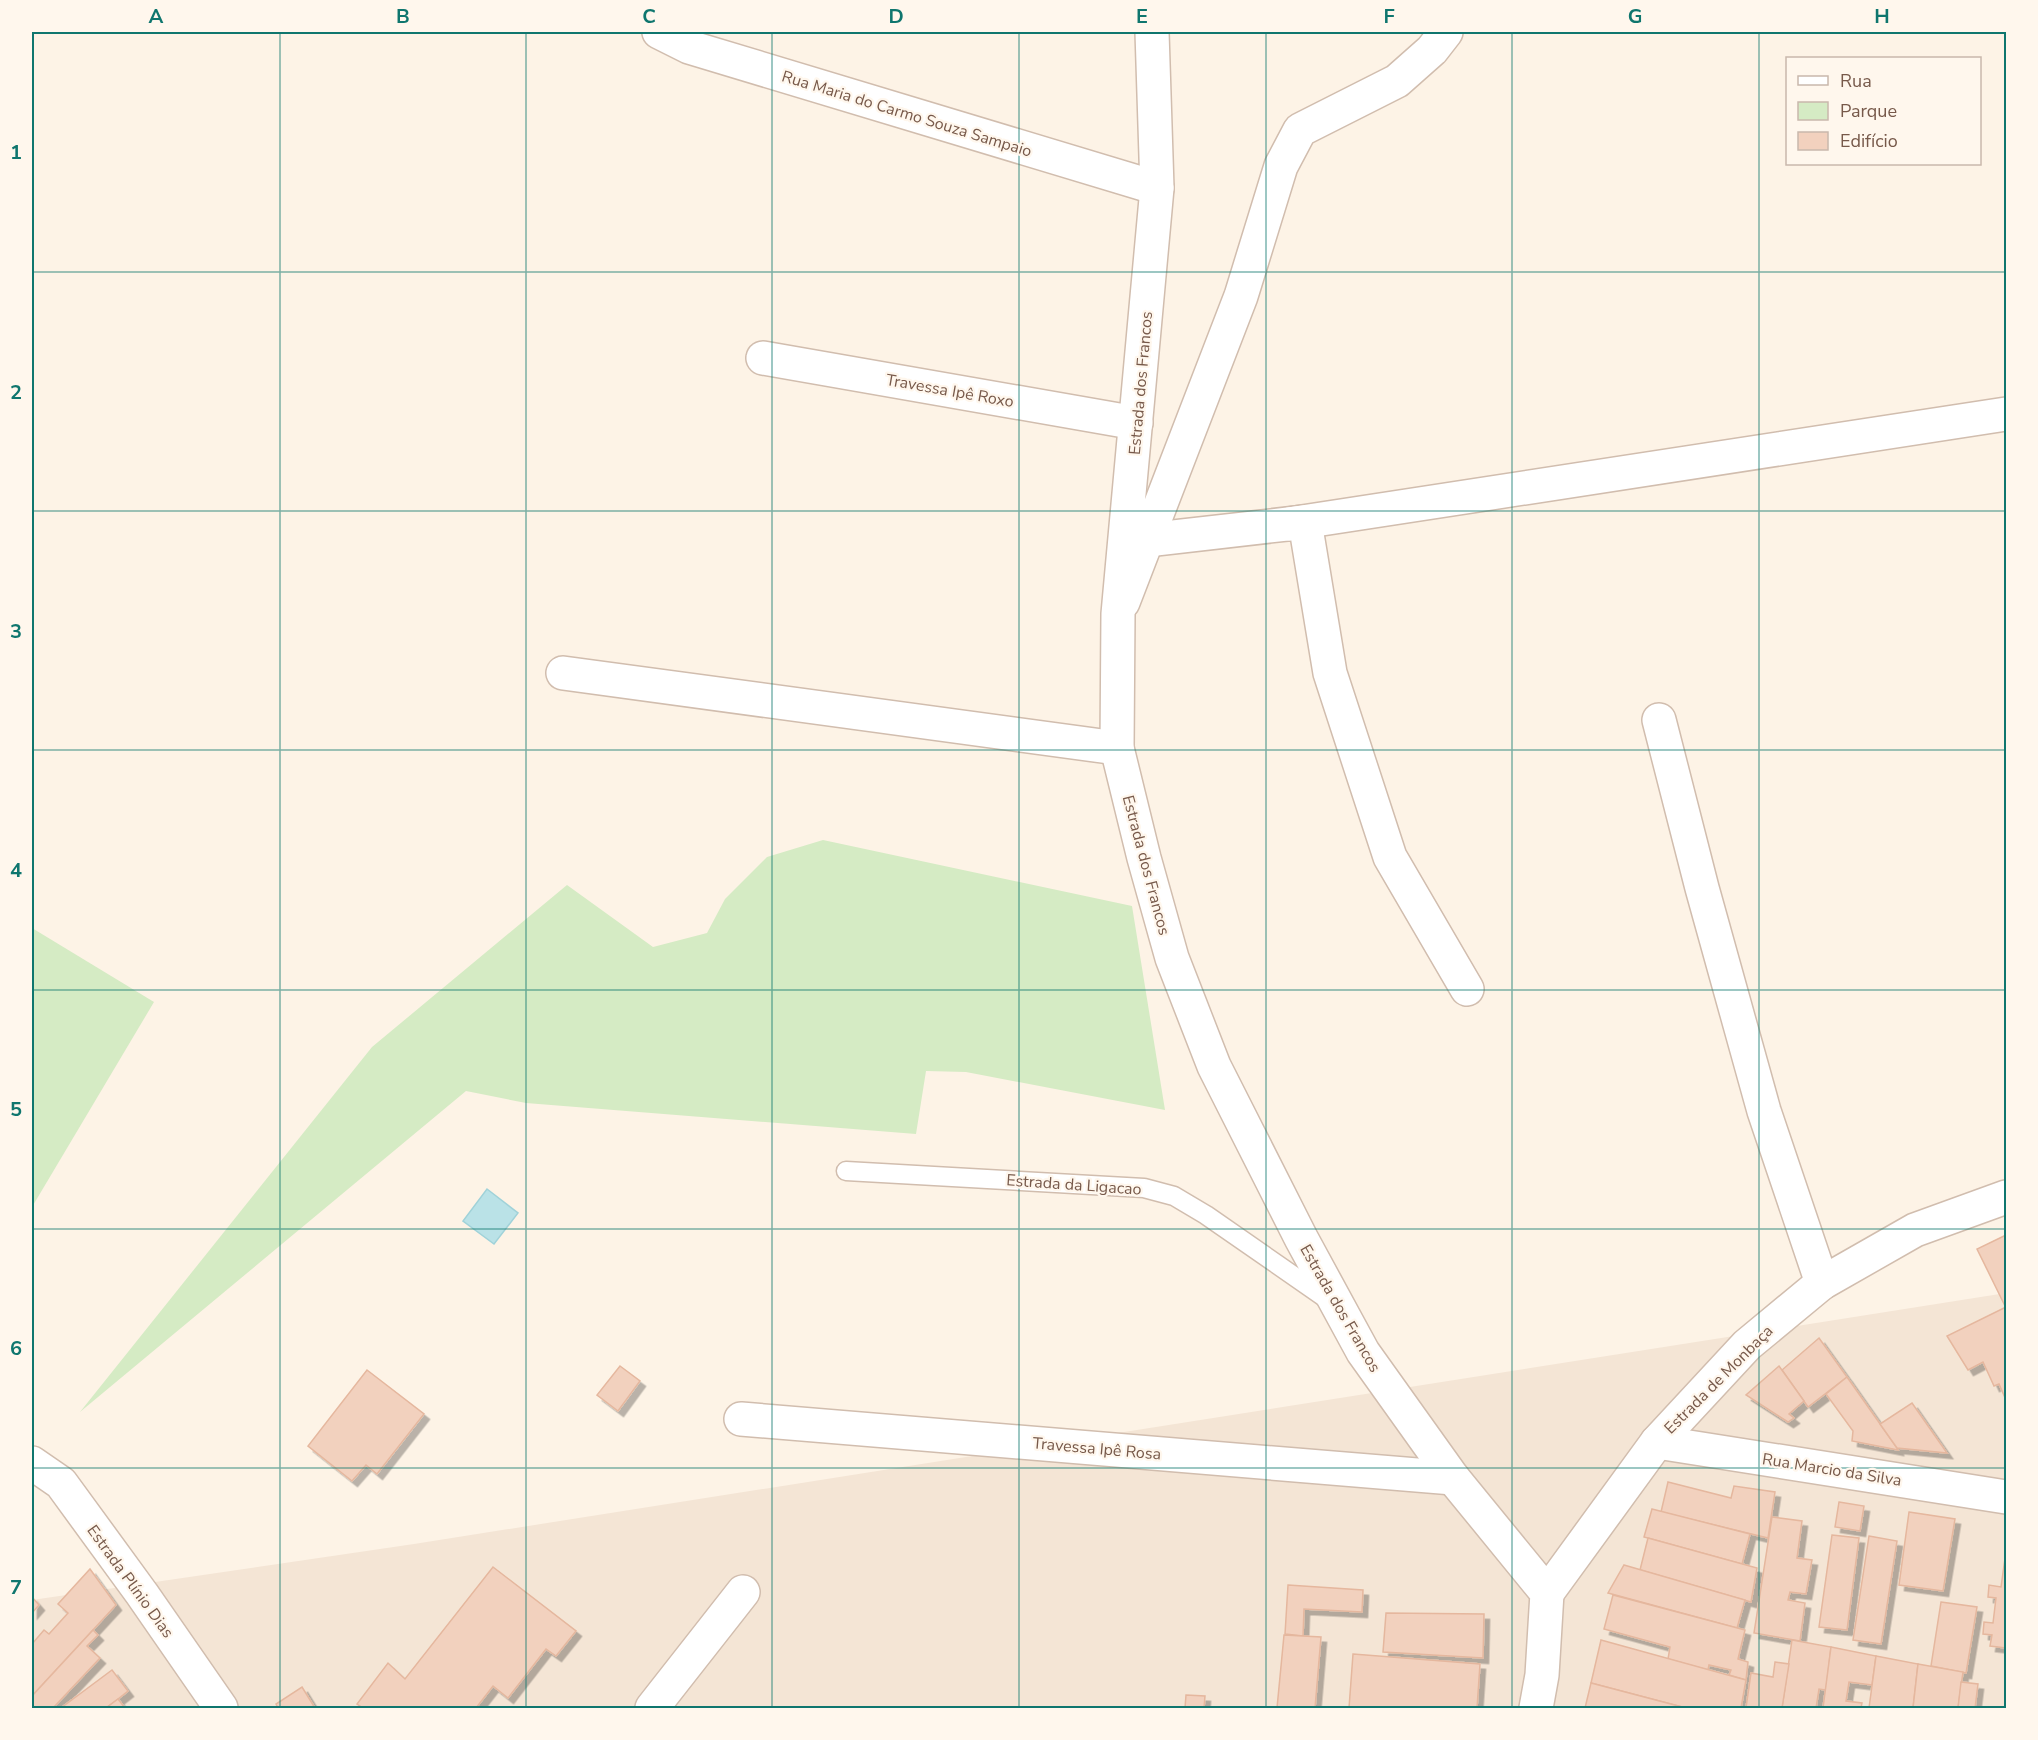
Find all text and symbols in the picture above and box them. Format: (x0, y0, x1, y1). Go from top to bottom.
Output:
text: A (149, 3, 164, 30)
text: B (396, 3, 410, 30)
text: C (642, 3, 656, 30)
text: D (888, 3, 904, 30)
text: E (1136, 3, 1148, 30)
text: F (1383, 3, 1395, 30)
text: G (1628, 3, 1642, 30)
text: H (1874, 3, 1890, 30)
legend (1786, 57, 1981, 165)
street label: Rua Maria do Carmo Souza Sampaio (779, 65, 1034, 163)
text: Rua (1840, 69, 1872, 93)
text: Parque (1840, 99, 1897, 123)
text: Edifício (1840, 129, 1898, 153)
text: 1 (10, 139, 22, 166)
street label: Estrada dos Francos (1124, 310, 1158, 456)
street label: Travessa Ipê Roxo (884, 369, 1016, 413)
text: 2 (10, 379, 22, 406)
text: 3 (10, 618, 22, 645)
street label: Estrada dos Francos (1117, 793, 1175, 938)
text: 4 (10, 857, 22, 884)
text: 5 (10, 1096, 22, 1123)
street label: Estrada da Ligacao (1006, 1169, 1142, 1201)
street label: Estrada dos Francos (1295, 1241, 1386, 1376)
street label: Estrada de Monbaça (1659, 1320, 1778, 1439)
text: 6 (10, 1335, 22, 1362)
street label: Travessa Ipê Rosa (1032, 1432, 1162, 1466)
street label: Rua Marcio da Silva (1761, 1448, 1903, 1492)
street label: Estrada Plínio Dias (82, 1521, 179, 1643)
text: 7 (10, 1574, 22, 1601)

